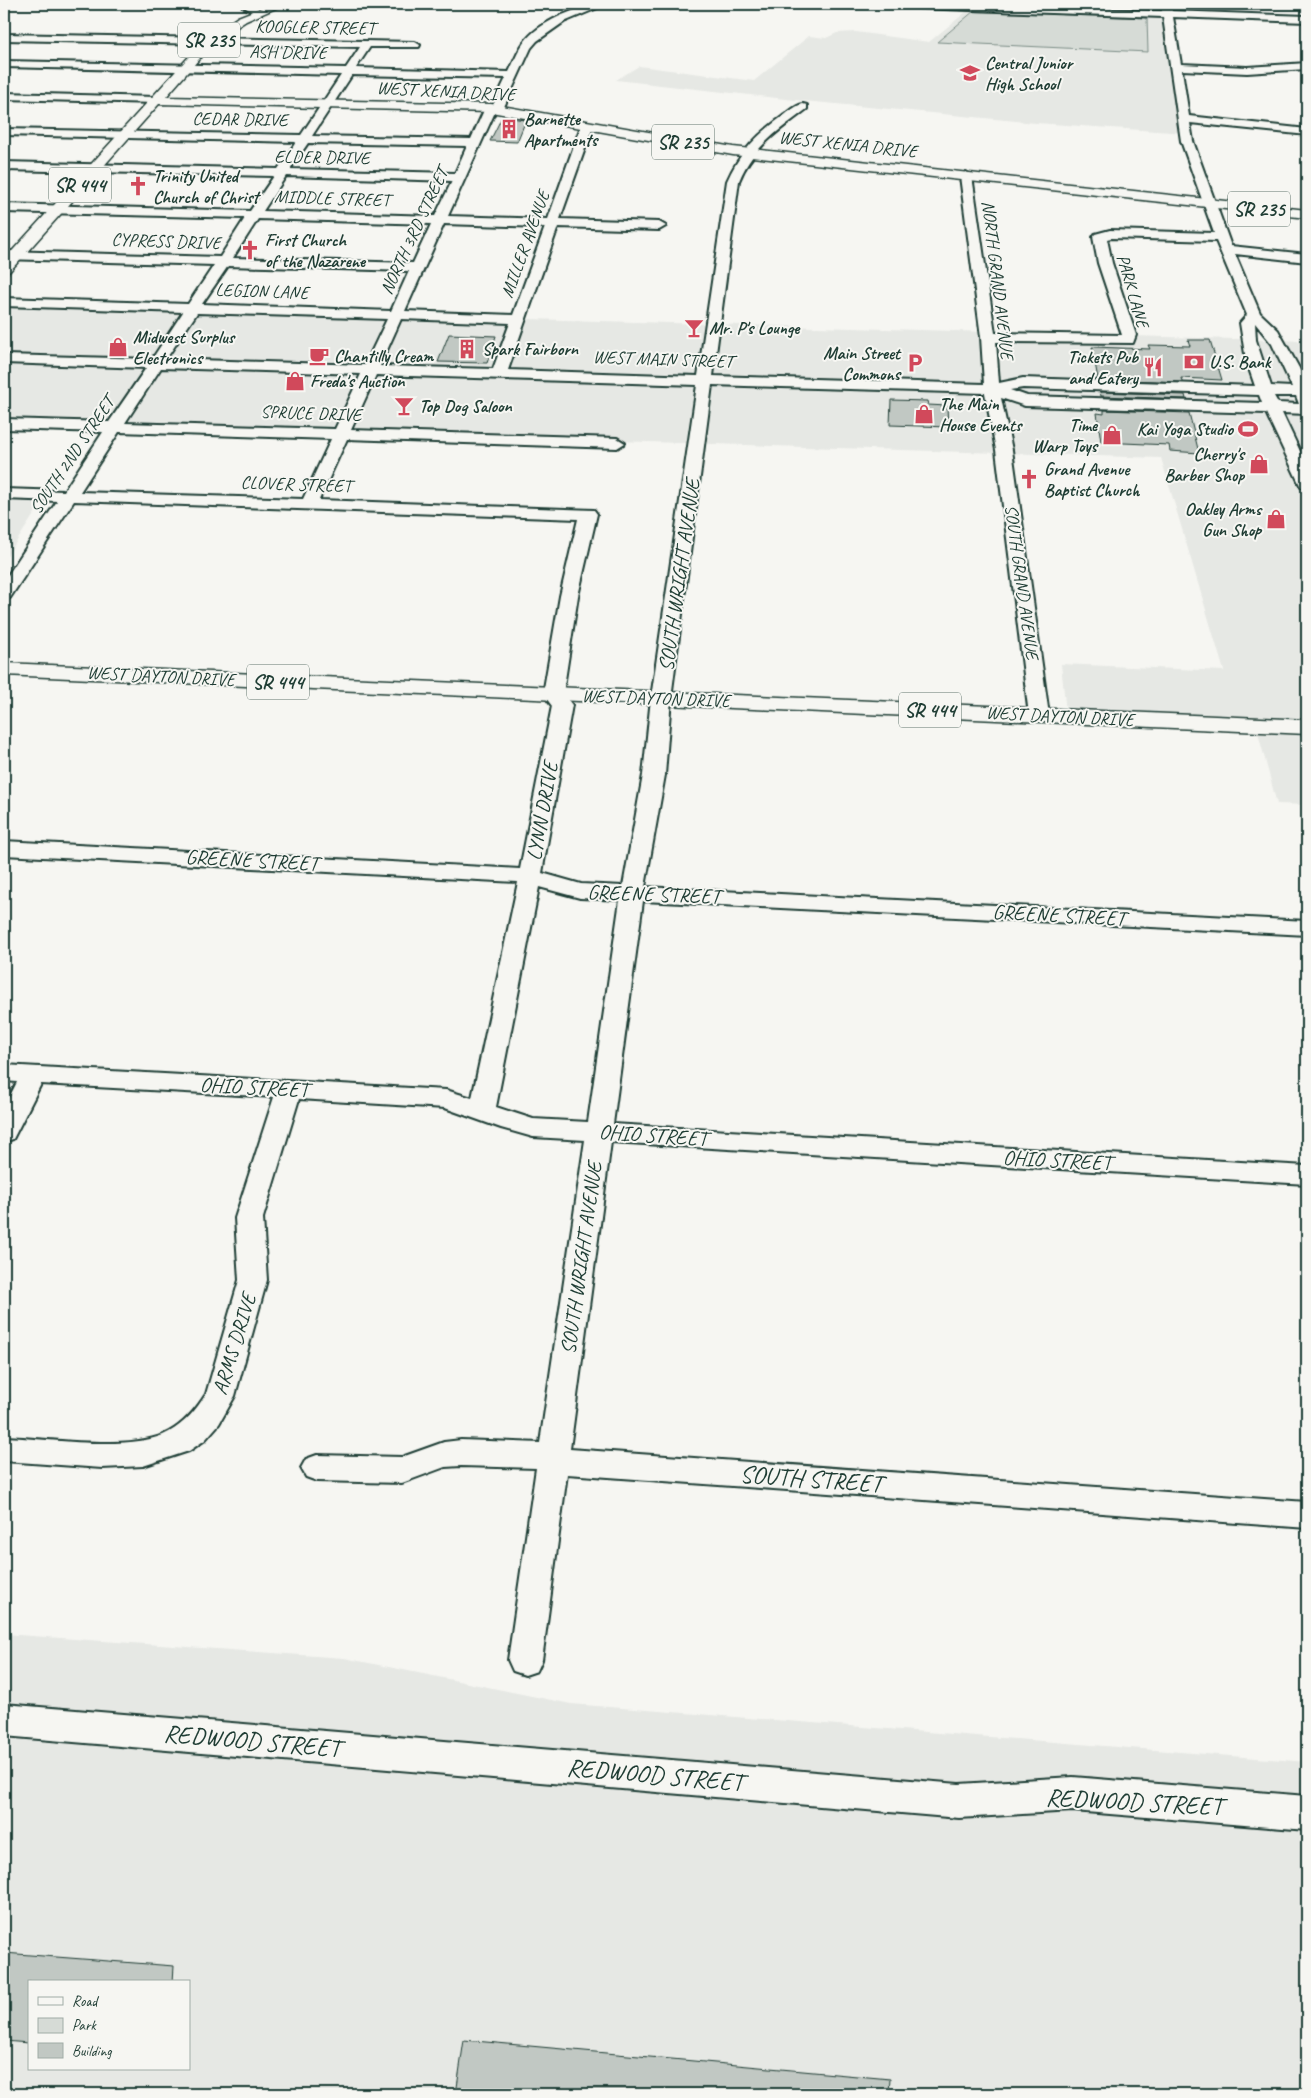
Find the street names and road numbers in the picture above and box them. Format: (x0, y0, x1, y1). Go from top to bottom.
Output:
street label: KOOGLER STREET (255, 15, 380, 39)
road number: SR 235 (178, 22, 240, 58)
street label: ASH DRIVE (249, 40, 329, 64)
street label: WEST XENIA DRIVE (376, 76, 518, 106)
street label: CEDAR DRIVE (192, 107, 290, 131)
road number: SR 235 (652, 124, 714, 160)
street label: WEST XENIA DRIVE (778, 126, 920, 162)
street label: ELDER DRIVE (274, 145, 372, 169)
street label: NORTH 3RD STREET (375, 160, 455, 298)
road number: SR 444 (49, 168, 111, 202)
street label: MIDDLE STREET (274, 185, 395, 211)
street label: MILLER AVENUE (495, 186, 555, 300)
road number: SR 235 (1228, 192, 1290, 226)
street label: NORTH GRAND AVENUE (977, 199, 1019, 363)
street label: CYPRESS DRIVE (111, 228, 223, 254)
street label: PARK LANE (1112, 252, 1155, 332)
street label: LEGION LANE (215, 278, 311, 304)
street label: WEST MAIN STREET (593, 346, 738, 373)
street label: SOUTH 2ND STREET (25, 388, 122, 518)
street label: SPRUCE DRIVE (260, 400, 364, 426)
street label: CLOVER STREET (240, 471, 356, 497)
street label: SOUTH WRIGHT AVENUE (653, 474, 706, 673)
street label: SOUTH GRAND AVENUE (1000, 503, 1044, 663)
street label: WEST DAYTON DRIVE (86, 661, 238, 691)
road number: SR 444 (247, 664, 309, 700)
street label: WEST DAYTON DRIVE (582, 684, 733, 712)
road number: SR 444 (899, 692, 961, 728)
street label: WEST DAYTON DRIVE (985, 701, 1137, 731)
street label: LYNN DRIVE (521, 757, 564, 862)
street label: GREENE STREET (185, 844, 323, 877)
street label: GREENE STREET (587, 879, 725, 909)
street label: GREENE STREET (992, 899, 1130, 932)
street label: OHIO STREET (199, 1071, 314, 1103)
street label: OHIO STREET (598, 1118, 713, 1152)
street label: OHIO STREET (1002, 1144, 1117, 1176)
street label: SOUTH WRIGHT AVENUE (555, 1157, 608, 1356)
street label: ARMS DRIVE (206, 1288, 262, 1398)
street label: SOUTH STREET (739, 1458, 889, 1500)
street label: REDWOOD STREET (163, 1717, 348, 1765)
street label: REDWOOD STREET (566, 1751, 751, 1799)
street label: REDWOOD STREET (1045, 1781, 1230, 1823)

